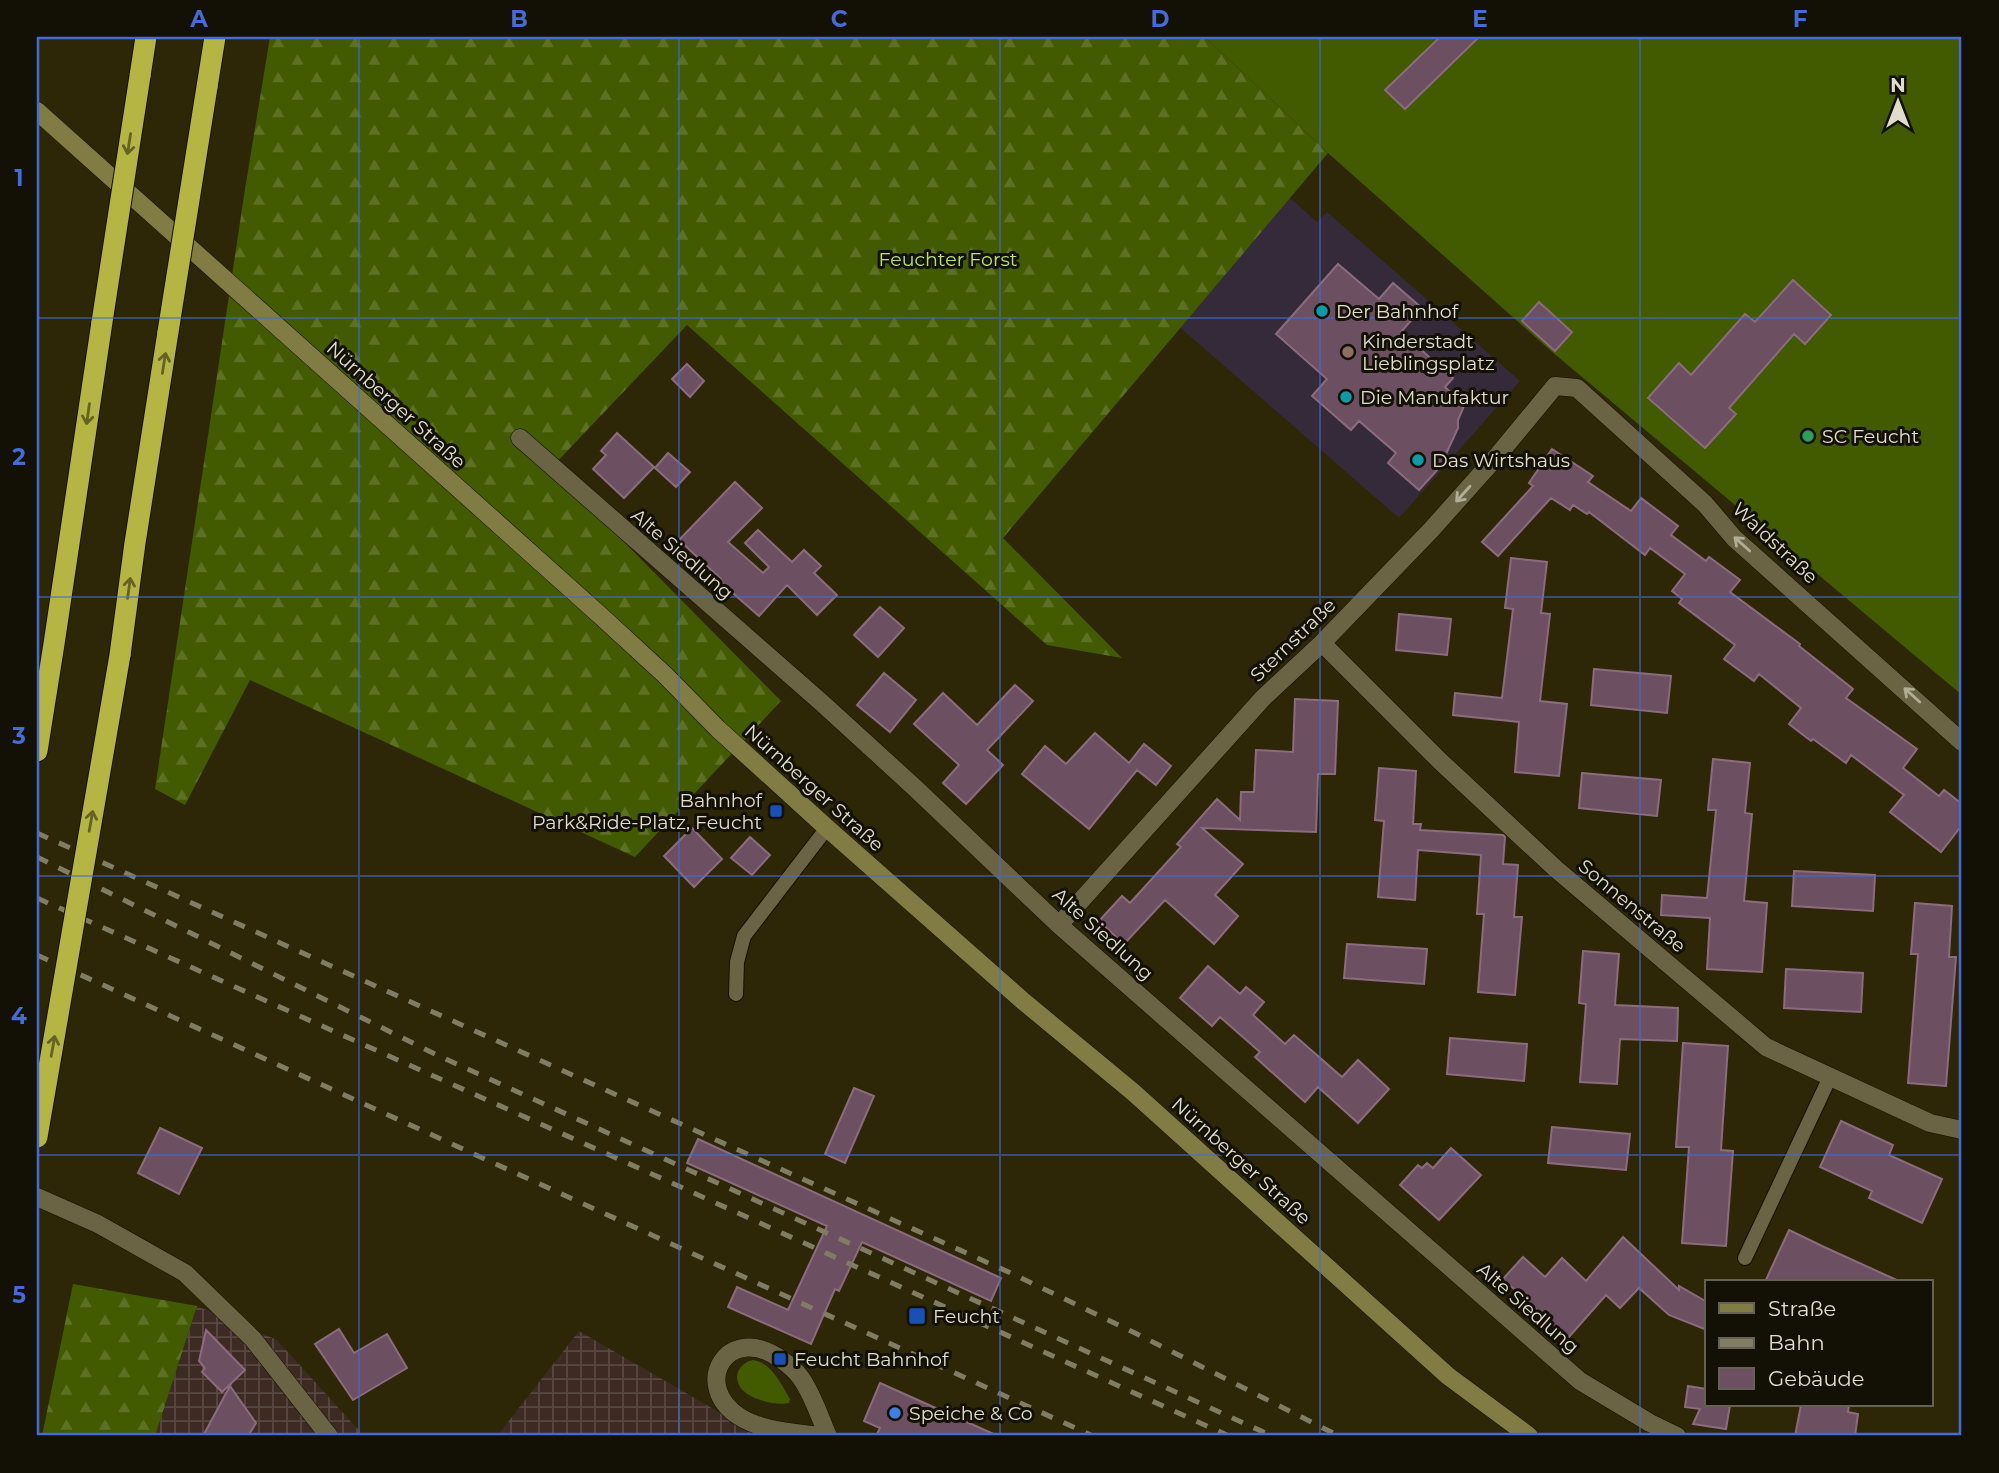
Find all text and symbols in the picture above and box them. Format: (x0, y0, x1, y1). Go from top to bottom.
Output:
text: A (189, 5, 208, 33)
text: B (510, 5, 528, 33)
text: C (831, 5, 848, 33)
text: D (1151, 5, 1170, 33)
text: E (1472, 5, 1488, 33)
text: F (1793, 5, 1808, 33)
north arrow (1862, 66, 1932, 136)
text: N (1890, 74, 1906, 97)
one-way arrow (122, 132, 135, 155)
text: 1 (14, 164, 24, 192)
park label: Feuchter Forst (879, 248, 1018, 271)
place label: Der Bahnhof (1336, 300, 1460, 323)
marker: Der Bahnhof (1314, 303, 1330, 319)
place label: Kinderstadt Lieblingsplatz (1362, 330, 1495, 375)
street label: Nürnberger Straße (322, 337, 470, 473)
marker: Kinderstadt Lieblingsplatz (1340, 344, 1356, 360)
one-way arrow (158, 352, 171, 375)
place label: Die Manufaktur (1360, 386, 1509, 409)
marker: Die Manufaktur (1338, 389, 1354, 405)
one-way arrow (81, 402, 94, 424)
place label: SC Feucht (1822, 425, 1919, 448)
marker: SC Feucht (1800, 428, 1816, 444)
text: 2 (12, 443, 26, 471)
place label: Das Wirtshaus (1432, 449, 1570, 472)
marker: Das Wirtshaus (1410, 452, 1426, 468)
one-way arrow (1455, 485, 1472, 502)
street label: Waldstraße (1727, 498, 1823, 588)
street label: Alte Siedlung (626, 504, 738, 604)
one-way arrow (1734, 536, 1751, 553)
one-way arrow (123, 577, 136, 600)
street label: Sternstraße (1245, 594, 1341, 686)
one-way arrow (1904, 687, 1921, 704)
street label: Nürnberger Straße (740, 720, 888, 856)
text: 3 (11, 722, 26, 750)
place label: Bahnhof Park&Ride-Platz, Feucht (532, 789, 764, 834)
marker: Bahnhof Park&Ride-Platz, Feucht (768, 803, 784, 819)
one-way arrow (85, 811, 98, 833)
street label: Sonnenstraße (1574, 855, 1690, 957)
street label: Alte Siedlung (1048, 883, 1158, 985)
text: 4 (11, 1002, 27, 1030)
one-way arrow (46, 1035, 60, 1058)
street label: Nürnberger Straße (1167, 1093, 1315, 1229)
street label: Alte Siedlung (1472, 1258, 1584, 1358)
legend (1705, 1280, 1932, 1406)
text: 5 (12, 1281, 26, 1309)
text: Straße (1768, 1296, 1836, 1321)
place label: Feucht (933, 1305, 1000, 1328)
marker: Feucht (907, 1306, 927, 1326)
text: Bahn (1768, 1330, 1825, 1355)
place label: Feucht Bahnhof (794, 1348, 950, 1371)
marker: Feucht Bahnhof (772, 1351, 788, 1367)
text: Gebäude (1768, 1366, 1865, 1391)
place label: Speiche & Co (909, 1402, 1033, 1425)
marker: Speiche & Co (887, 1405, 903, 1421)

